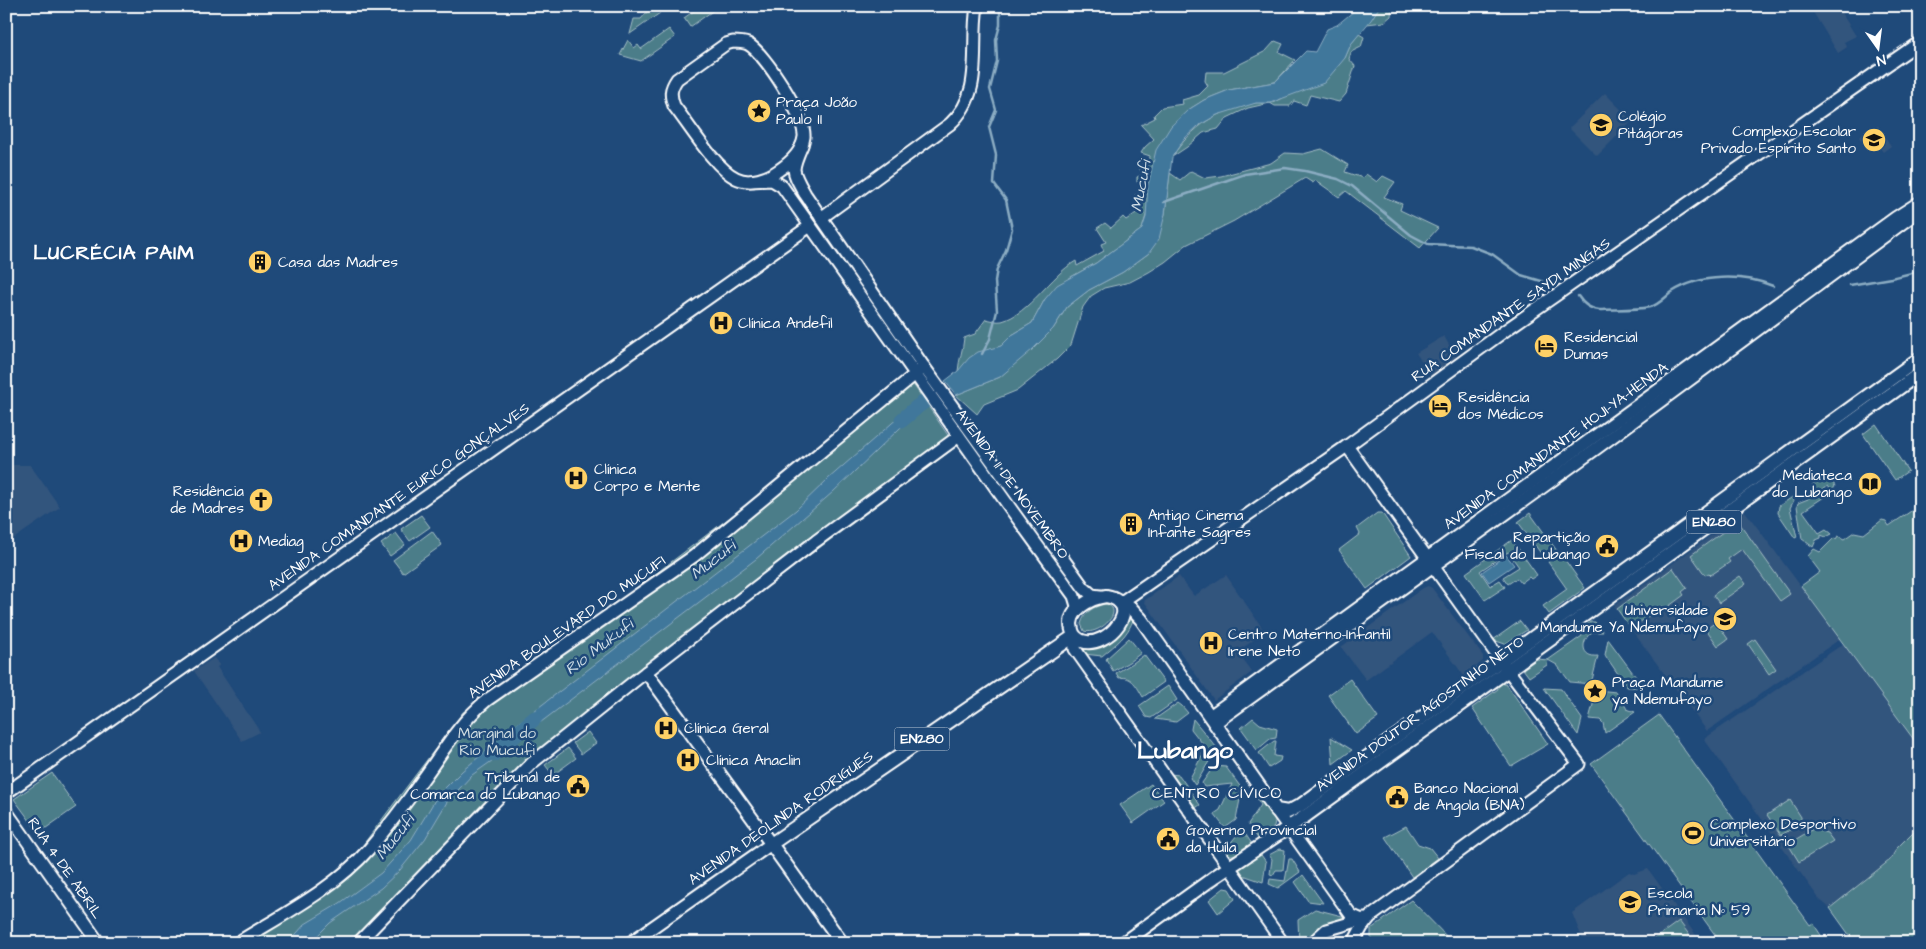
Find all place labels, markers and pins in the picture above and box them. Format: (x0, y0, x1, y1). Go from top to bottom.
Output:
place label: Praça João Paulo II (776, 92, 858, 130)
place icon: Praça João Paulo II (746, 98, 772, 124)
place label: Colégio Pitágoras (1618, 106, 1684, 145)
school or university icon: Colégio Pitágoras (1588, 112, 1614, 138)
place label: Complexo Escolar Privado Espírito Santo (1701, 121, 1857, 159)
school or university icon: Complexo Escolar Privado Espírito Santo (1861, 127, 1887, 153)
building icon: Casa das Madres (247, 249, 273, 275)
place label: Casa das Madres (278, 252, 398, 273)
hospital icon: Clínica Andefil (708, 310, 734, 336)
place label: Clínica Andefil (738, 313, 833, 334)
place label: Residencial Dumas (1564, 327, 1638, 365)
hotel icon: Residencial Dumas (1533, 333, 1559, 359)
place label: Residência dos Médicos (1458, 387, 1544, 425)
hotel icon: Residência dos Médicos (1427, 393, 1453, 419)
place label: Clínica Corpo e Mente (594, 459, 700, 497)
hospital icon: Clínica Corpo e Mente (563, 465, 589, 491)
place label: Mediateca do Lubango (1772, 465, 1853, 504)
library icon: Mediateca do Lubango (1857, 471, 1883, 497)
place label: Residência de Madres (171, 481, 244, 519)
church icon: Residência de Madres (248, 487, 274, 513)
place label: Antigo Cinema Infante Sagres (1148, 505, 1251, 544)
building icon: Antigo Cinema Infante Sagres (1118, 511, 1144, 537)
place label: Repartição Fiscal do Lubango (1464, 527, 1591, 566)
hospital icon: Mediag (228, 528, 254, 554)
place label: Mediag (258, 531, 304, 553)
public building icon: Repartição Fiscal do Lubango (1594, 533, 1620, 559)
place label: Universidade Mandume Ya Ndemufayo (1540, 600, 1709, 639)
school or university icon: Universidade Mandume Ya Ndemufayo (1712, 606, 1738, 632)
place label: Centro Materno-Infantil Irene Neto (1228, 624, 1391, 662)
hospital icon: Centro Materno-Infantil Irene Neto (1198, 630, 1224, 656)
place label: Praça Mandume ya Ndemufayo (1612, 672, 1723, 711)
place icon: Praça Mandume ya Ndemufayo (1582, 678, 1608, 704)
hospital icon: Clínica Geral (653, 715, 679, 741)
place label: Clínica Geral (684, 718, 769, 739)
hospital icon: Clínica Anaclin (675, 747, 701, 773)
place label: Clínica Anaclin (706, 750, 801, 771)
place label: Tribunal de Comarca do Lubango (410, 767, 561, 806)
public building icon: Tribunal de Comarca do Lubango (565, 773, 591, 799)
place label: Banco Nacional de Angola (BNA) (1414, 778, 1525, 817)
public building icon: Banco Nacional de Angola (BNA) (1384, 784, 1410, 810)
place label: Complexo Desportivo Universitário (1710, 814, 1857, 852)
place label: Governo Provincial da Huíla (1186, 820, 1317, 858)
sports icon: Complexo Desportivo Universitário (1680, 820, 1706, 846)
public building icon: Governo Provincial da Huíla (1155, 826, 1181, 852)
place label: Escola Primaria Nº 59 (1648, 883, 1750, 921)
school or university icon: Escola Primaria Nº 59 (1617, 889, 1643, 915)

